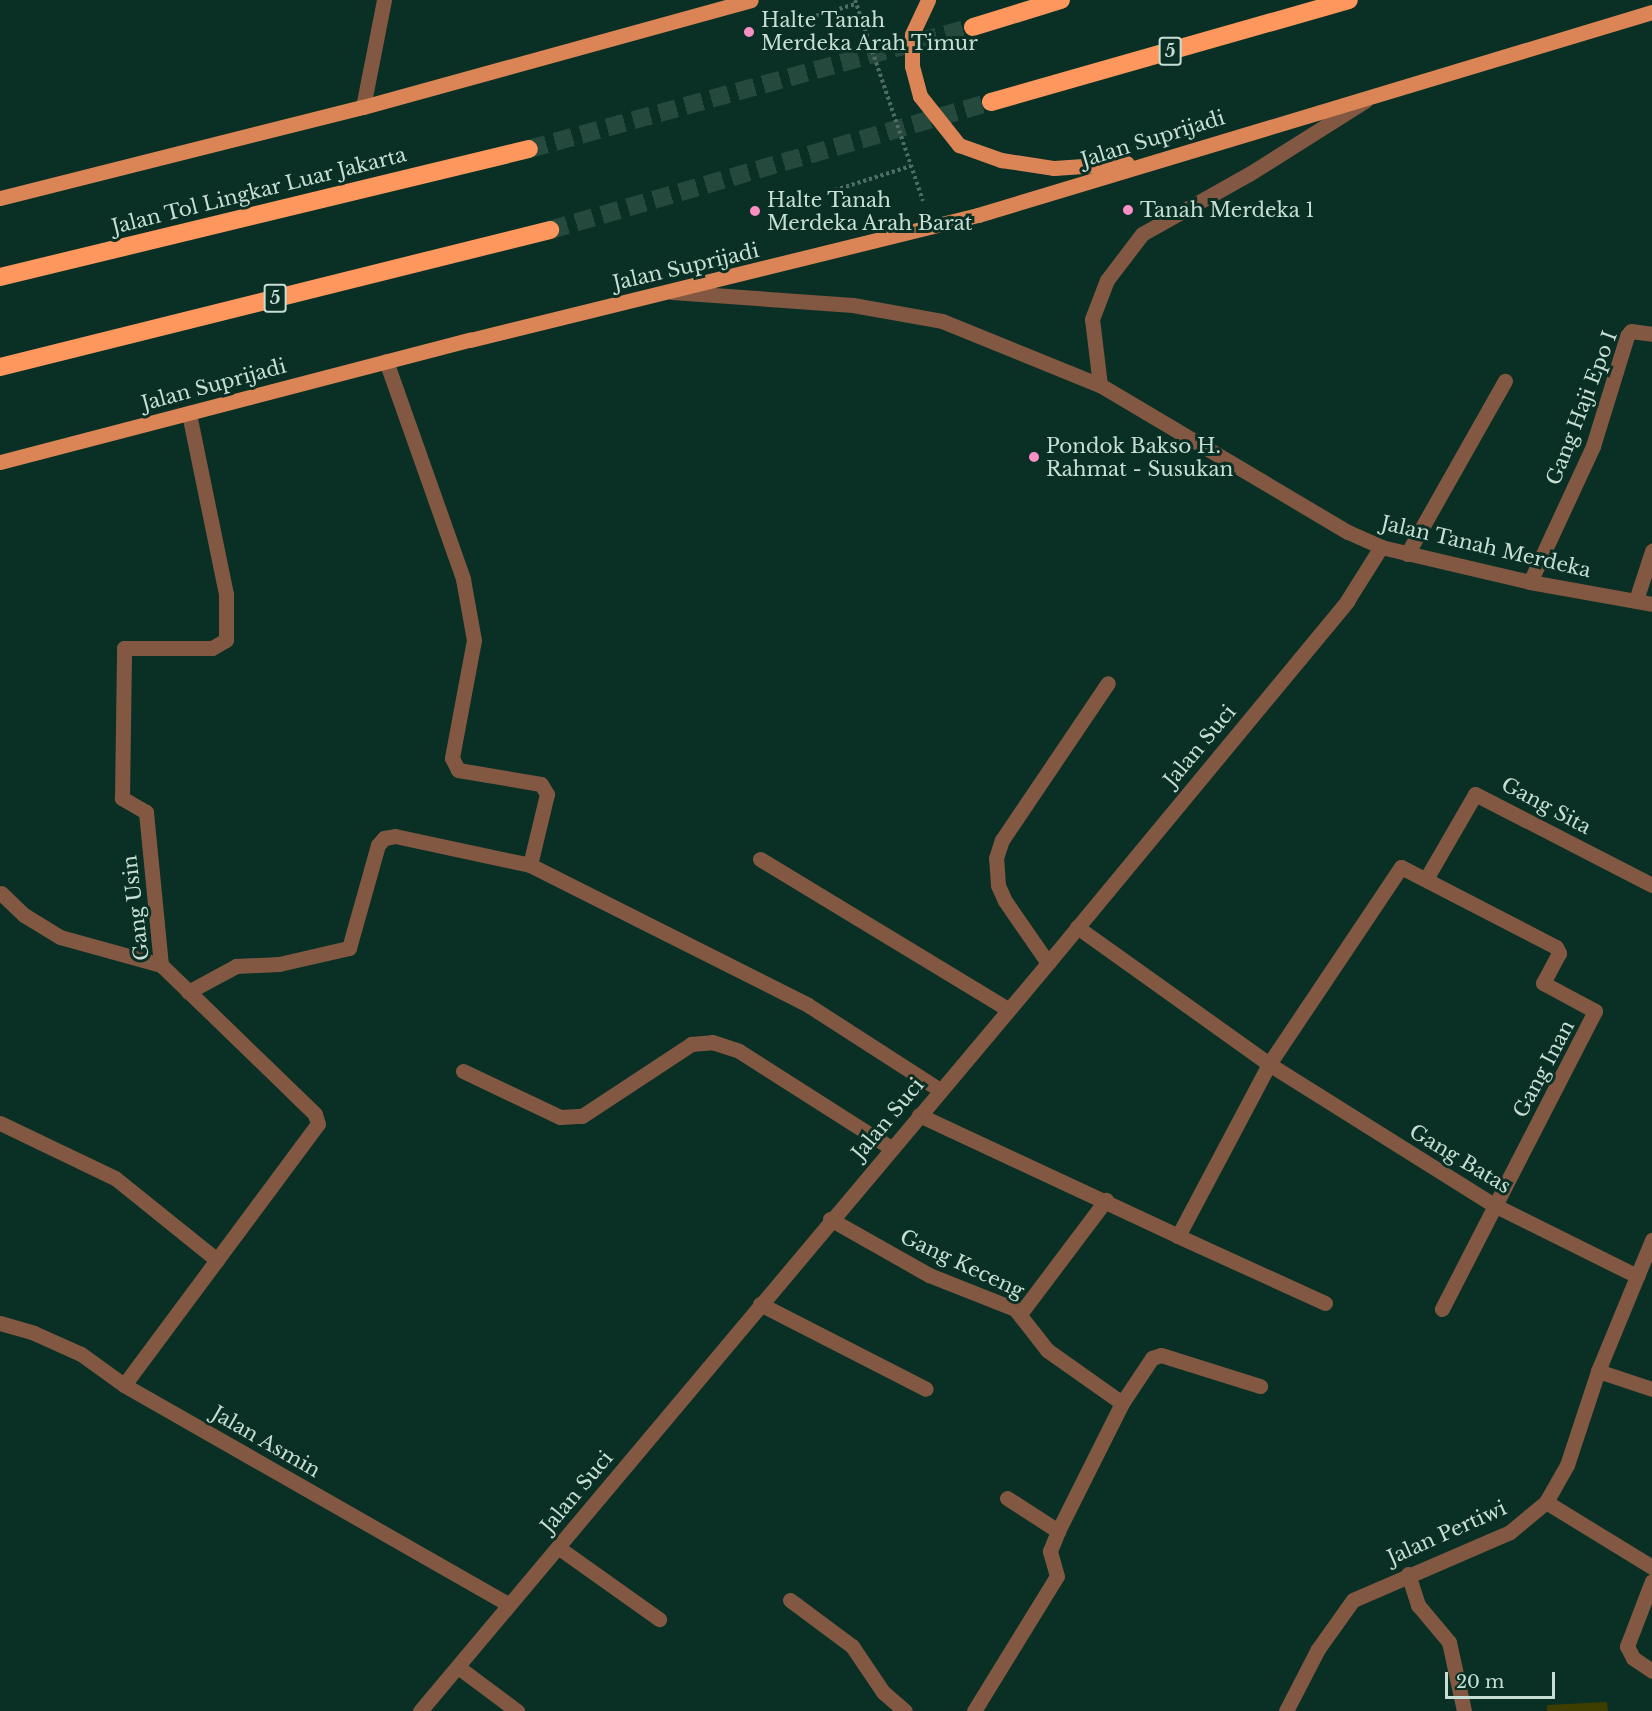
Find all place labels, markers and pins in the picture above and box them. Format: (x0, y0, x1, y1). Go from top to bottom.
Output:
place label: Halte Tanah Merdeka Arah Timur (761, 8, 979, 55)
marker: Halte Tanah Merdeka Arah Timur (742, 25, 756, 39)
place label: Halte Tanah Merdeka Arah Barat (767, 188, 973, 235)
place label: Tanah Merdeka 1 (1140, 198, 1315, 222)
marker: Tanah Merdeka 1 (1121, 203, 1135, 217)
marker: Halte Tanah Merdeka Arah Barat (748, 204, 762, 218)
place label: Pondok Bakso H. Rahmat - Susukan (1046, 434, 1233, 481)
marker: Pondok Bakso H. Rahmat - Susukan (1027, 450, 1041, 464)

